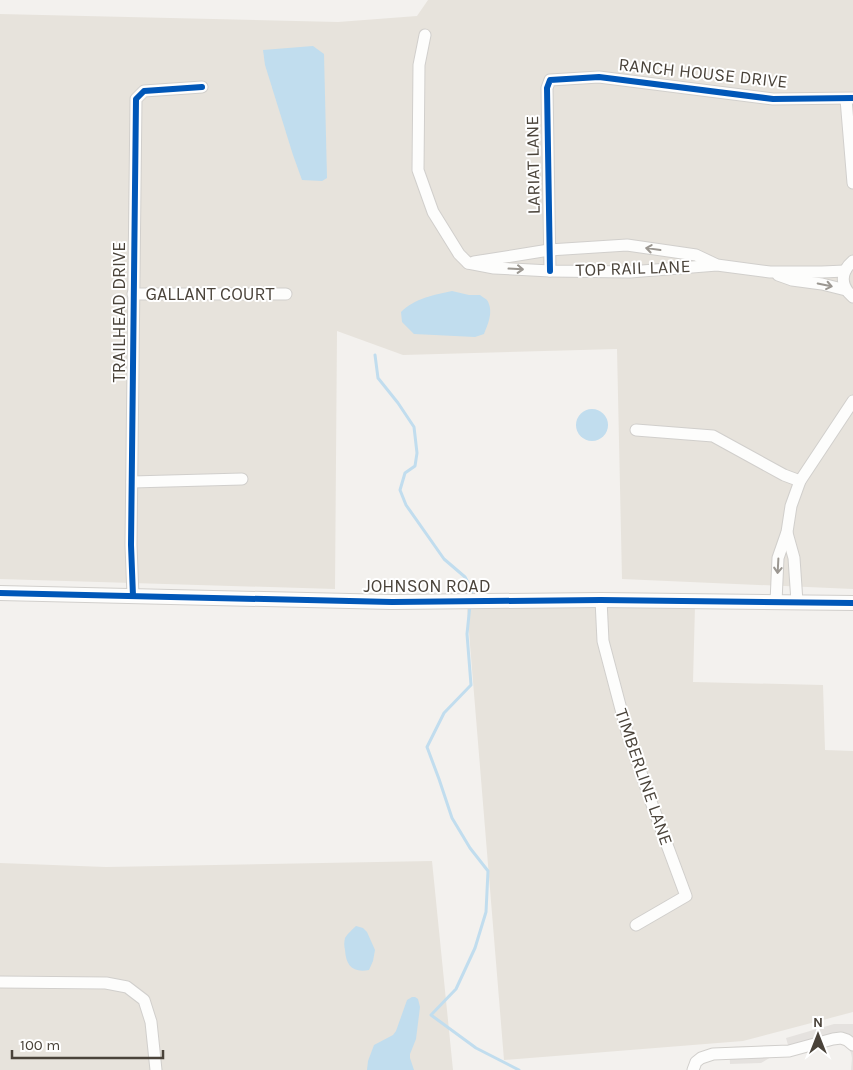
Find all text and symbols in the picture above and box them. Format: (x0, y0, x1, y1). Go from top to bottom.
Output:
street label: RANCH HOUSE DRIVE (617, 53, 789, 93)
street label: LARIAT LANE (521, 115, 545, 215)
street label: TRAILHEAD DRIVE (108, 242, 130, 382)
one-way arrow (645, 243, 661, 253)
street label: TOP RAIL LANE (575, 255, 691, 281)
one-way arrow (508, 265, 524, 274)
one-way arrow (816, 280, 832, 290)
street label: GALLANT COURT (145, 283, 275, 305)
one-way arrow (773, 558, 782, 574)
street label: JOHNSON ROAD (363, 575, 491, 597)
street label: TIMBERLINE LANE (610, 706, 678, 848)
north arrow (793, 1010, 843, 1060)
text: N (813, 1014, 823, 1031)
scale bar (12, 1028, 164, 1060)
text: 100 m (20, 1036, 60, 1054)

